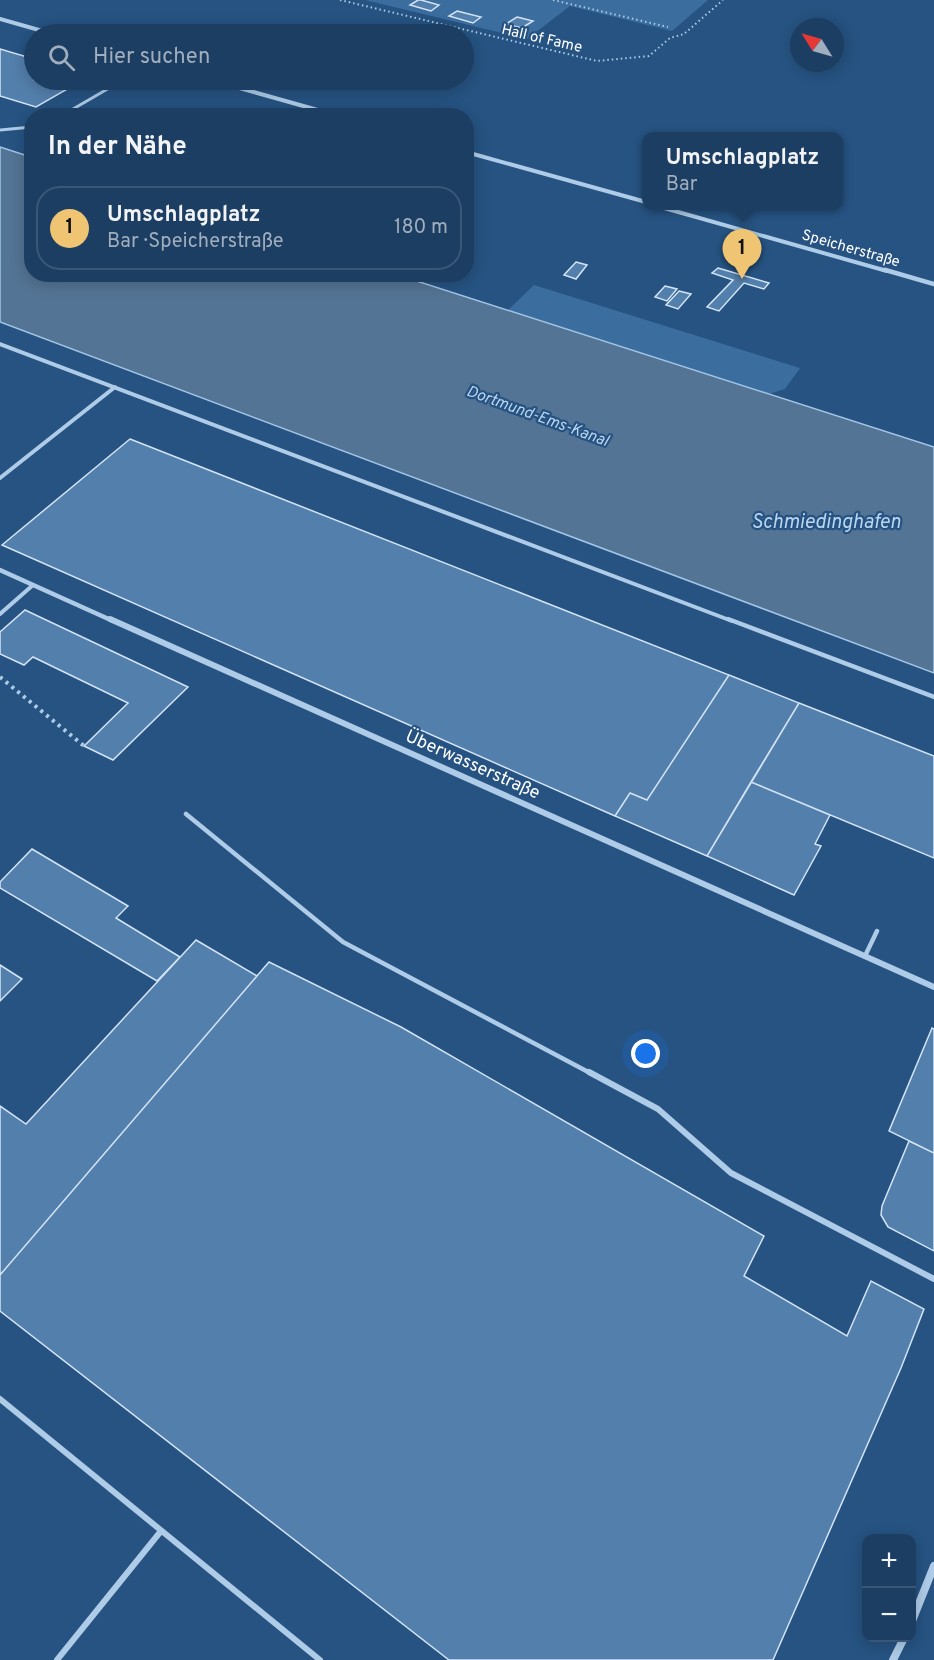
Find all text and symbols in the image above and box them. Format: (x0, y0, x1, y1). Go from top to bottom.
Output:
north arrow (790, 18, 844, 72)
street label: Hall of Fame (499, 21, 584, 58)
search box (24, 24, 474, 90)
icon: search (45, 41, 78, 74)
text: Hier suchen (93, 44, 210, 71)
text: In der Nähe (48, 131, 187, 164)
popup (642, 132, 843, 210)
text: Umschlagplatz (666, 145, 819, 172)
text: Bar (666, 172, 698, 198)
text: Umschlagplatz (107, 202, 260, 229)
text: 1 (66, 215, 74, 241)
text: 180 m (394, 215, 448, 241)
street label: Speicherstraße (799, 226, 902, 273)
text: Bar · Speicherstraße (107, 229, 283, 255)
pin: 1 (722, 230, 762, 279)
water label: Dortmund-Ems-Kanal (464, 382, 612, 452)
water label: Schmiedinghafen (751, 510, 901, 536)
street label: Überwasserstraße (401, 723, 544, 805)
your location (631, 1039, 660, 1068)
map controls (862, 1534, 916, 1642)
button: + (862, 1534, 916, 1588)
button: − (862, 1588, 916, 1642)

